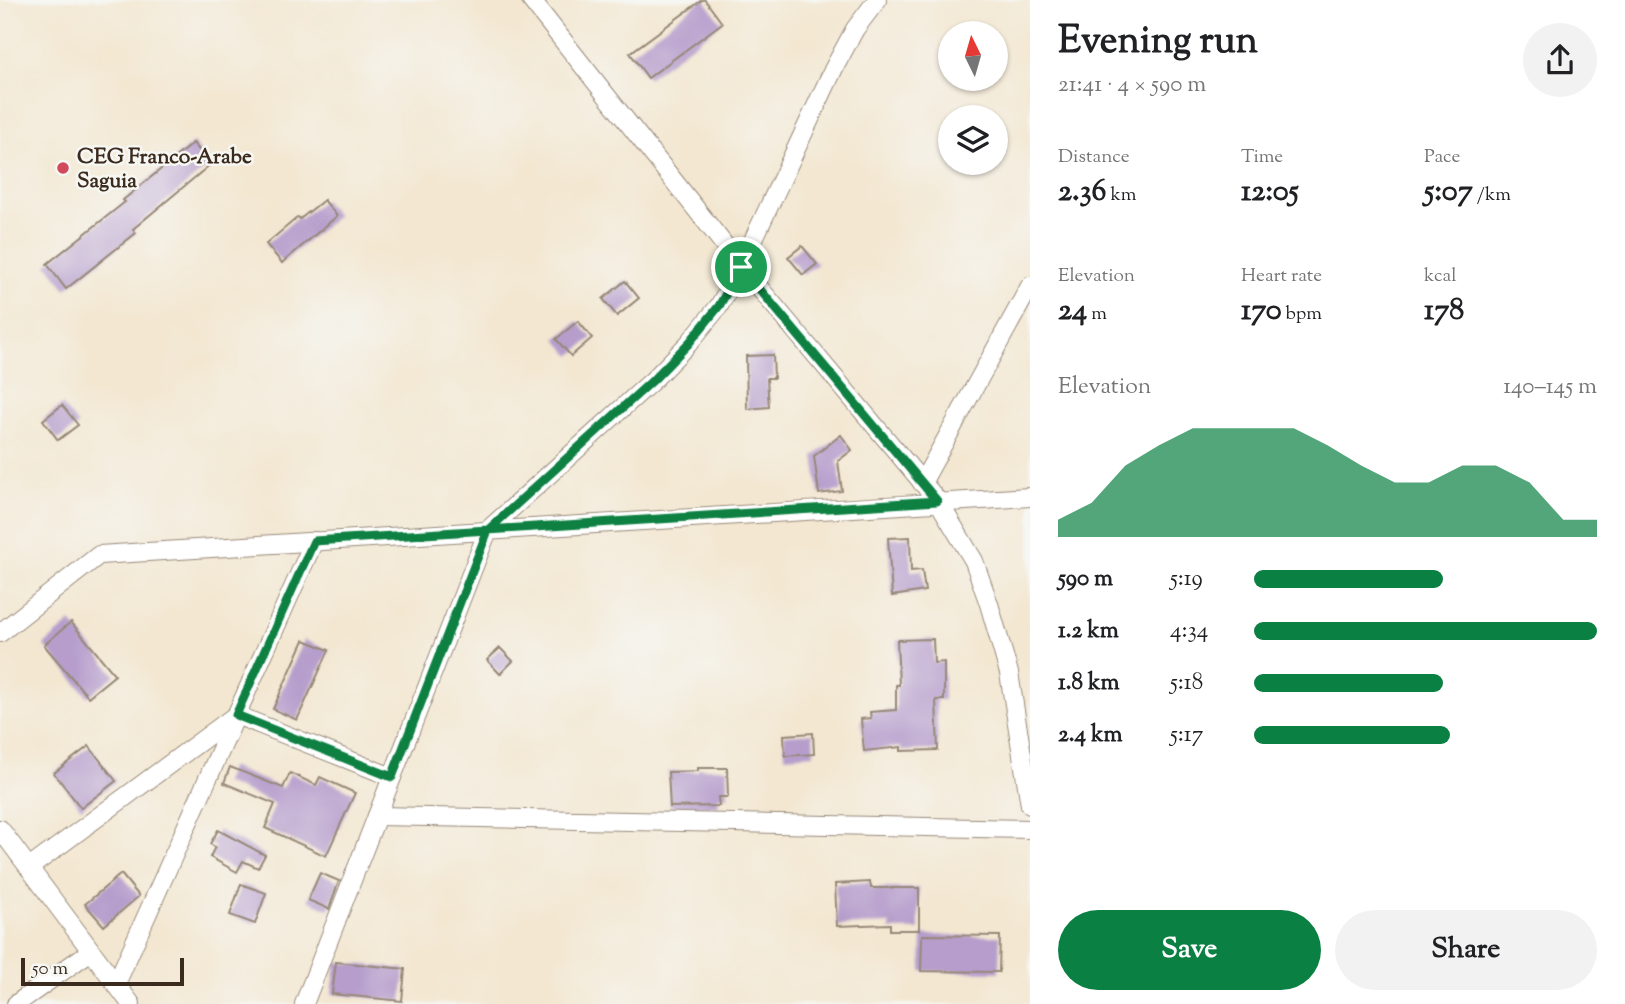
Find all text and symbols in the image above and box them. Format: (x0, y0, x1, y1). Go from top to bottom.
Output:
text: Evening run (1058, 16, 1258, 70)
north arrow (938, 21, 1008, 91)
map controls (938, 21, 1008, 175)
button: share (1523, 23, 1597, 97)
text: 21:41 · 4 × 590 m (1058, 69, 1206, 102)
button: layers (938, 105, 1008, 175)
place label: CEG Franco-Arabe Saguia (77, 143, 252, 197)
text: Distance (1058, 144, 1130, 171)
text: Time (1241, 144, 1283, 171)
text: Pace (1424, 144, 1460, 171)
marker: CEG Franco-Arabe Saguia (55, 160, 71, 176)
text: 2.36 (1058, 171, 1106, 214)
text: 12:05 (1241, 171, 1299, 214)
text: 5:07 (1424, 171, 1473, 214)
text: km (1106, 182, 1137, 209)
text: /km (1473, 182, 1511, 209)
pin (711, 237, 771, 297)
icon: arrive (722, 248, 760, 286)
text: Elevation (1058, 263, 1135, 290)
text: Heart rate (1241, 263, 1322, 290)
text: kcal (1424, 263, 1457, 290)
text: 24 (1058, 290, 1087, 333)
text: 170 (1241, 290, 1282, 333)
text: 178 (1424, 290, 1464, 333)
text: m (1087, 301, 1107, 328)
text: bpm (1282, 301, 1322, 328)
text: Elevation (1058, 371, 1151, 404)
text: 140–145 m (1503, 371, 1597, 404)
text: 590 m (1058, 563, 1113, 596)
text: 5:19 (1170, 563, 1203, 596)
text: 1.2 km (1058, 615, 1119, 648)
text: 4:34 (1170, 615, 1208, 648)
text: 1.8 km (1058, 667, 1120, 700)
text: 5:18 (1170, 667, 1203, 700)
text: 2.4 km (1058, 719, 1123, 752)
text: 5:17 (1170, 719, 1203, 752)
button: Save (1058, 910, 1321, 990)
button: Share (1335, 910, 1597, 990)
scale bar (21, 955, 184, 987)
text: 50 m (32, 956, 68, 983)

